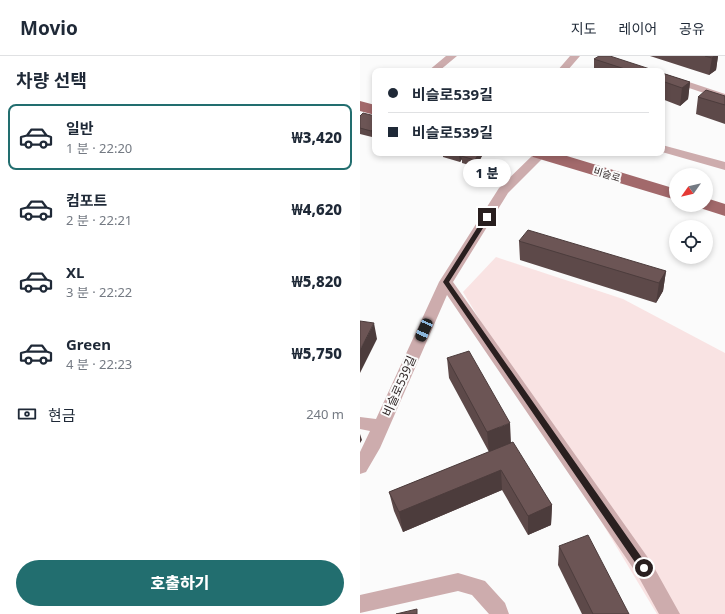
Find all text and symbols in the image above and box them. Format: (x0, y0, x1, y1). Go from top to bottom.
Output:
text: Movio (20, 15, 78, 41)
text: 지도 (571, 19, 597, 38)
text: 레이어 (619, 19, 657, 38)
text: 공유 (679, 19, 705, 38)
text: 차량 선택 (16, 68, 87, 92)
text: 비슬로539길 (412, 84, 493, 104)
text: 일반 (66, 118, 94, 138)
icon: car (18, 119, 54, 155)
text: 비슬로539길 (412, 122, 493, 142)
text: ₩3,420 (292, 127, 342, 147)
text: 1 분 · 22:20 (66, 139, 132, 157)
callout: 1 분 (463, 159, 511, 187)
street label: 비슬로 (592, 163, 622, 185)
text: 1 분 (476, 164, 498, 182)
north arrow (669, 168, 713, 212)
map controls (669, 168, 713, 264)
text: 컴포트 (66, 190, 107, 210)
icon: car (18, 191, 54, 227)
text: ₩4,620 (292, 199, 342, 219)
route end (478, 208, 496, 226)
text: 2 분 · 22:21 (66, 211, 132, 229)
button: locate (669, 220, 713, 264)
text: XL (66, 262, 84, 282)
icon: car (18, 263, 54, 299)
text: ₩5,820 (292, 271, 342, 291)
text: 3 분 · 22:22 (66, 283, 132, 301)
car (414, 317, 434, 343)
text: Green (66, 334, 111, 354)
icon: car (18, 335, 54, 371)
text: ₩5,750 (292, 343, 342, 363)
street label: 비슬로539길 (378, 353, 420, 419)
text: 4 분 · 22:23 (66, 355, 132, 373)
icon: cash (16, 403, 38, 425)
text: 현금 (48, 405, 76, 425)
text: 240 m (306, 405, 344, 423)
route start (635, 559, 653, 577)
button: 호출하기 (16, 560, 344, 606)

